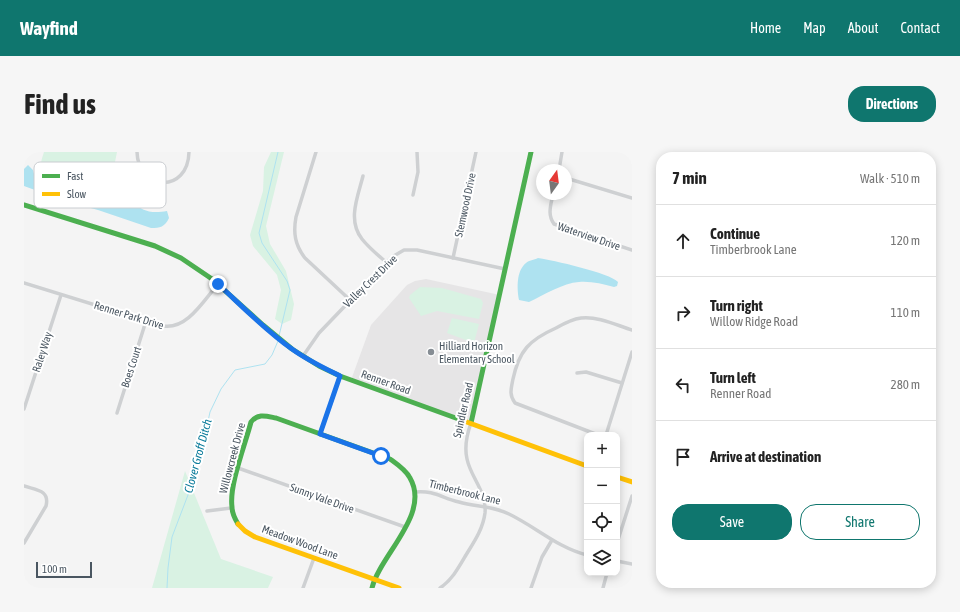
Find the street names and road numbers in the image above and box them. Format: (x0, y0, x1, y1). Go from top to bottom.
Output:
street label: Stemwood Drive (452, 172, 478, 238)
street label: Waterview Drive (556, 220, 622, 252)
street label: Valley Crest Drive (341, 252, 399, 310)
street label: Renner Park Drive (93, 299, 165, 331)
street label: Raley Way (30, 330, 54, 374)
street label: Boes Court (119, 345, 143, 389)
street label: Renner Road (360, 367, 412, 397)
street label: Spindler Road (451, 381, 475, 439)
street label: Willowcreek Drive (217, 421, 247, 495)
street label: Timberbrook Lane (428, 477, 502, 507)
street label: Sunny Vale Drive (288, 481, 356, 515)
street label: Meadow Wood Lane (260, 523, 340, 561)

